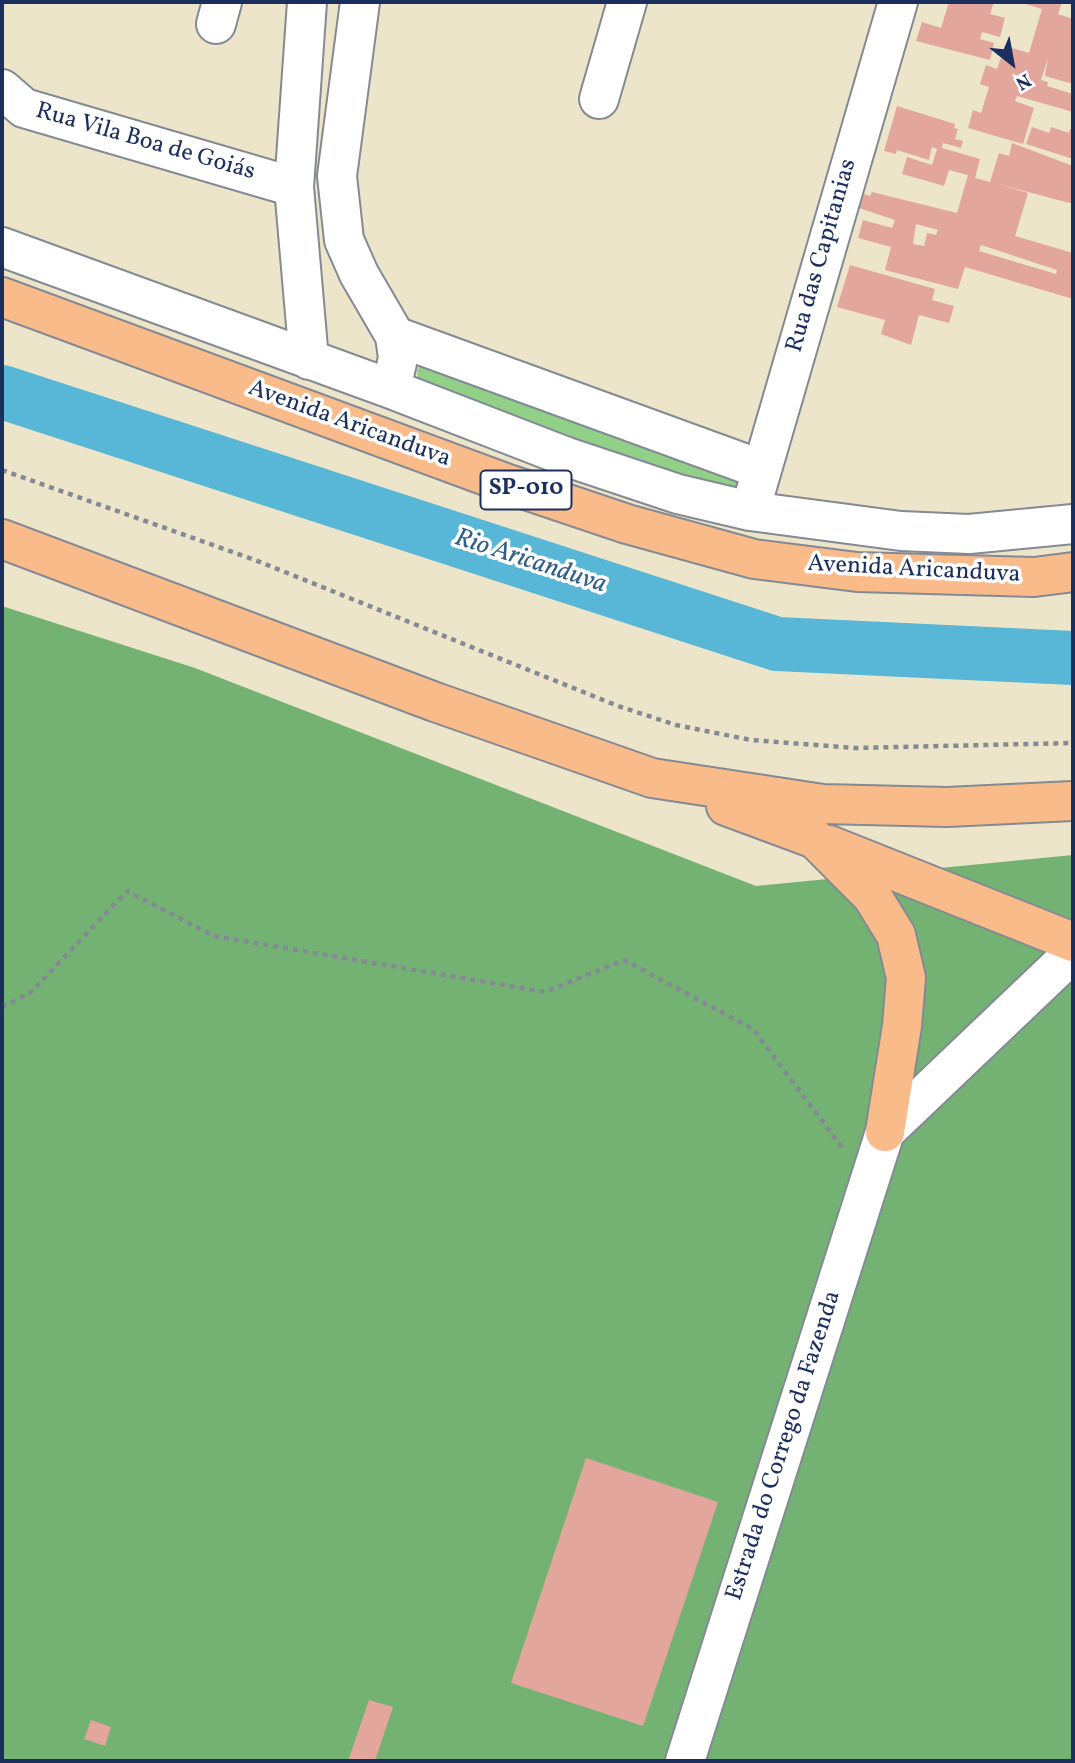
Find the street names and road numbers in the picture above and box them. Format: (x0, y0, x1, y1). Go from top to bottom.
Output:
street label: Rua Vila Boa de Goiás (32, 98, 258, 188)
street label: Rua das Capitanias (782, 156, 864, 356)
street label: Avenida Aricanduva (244, 375, 454, 475)
road number: SP-010 (480, 470, 572, 510)
street label: Avenida Aricanduva (807, 551, 1021, 591)
street label: Estrada do Corrego da Fazenda (721, 1287, 849, 1605)

